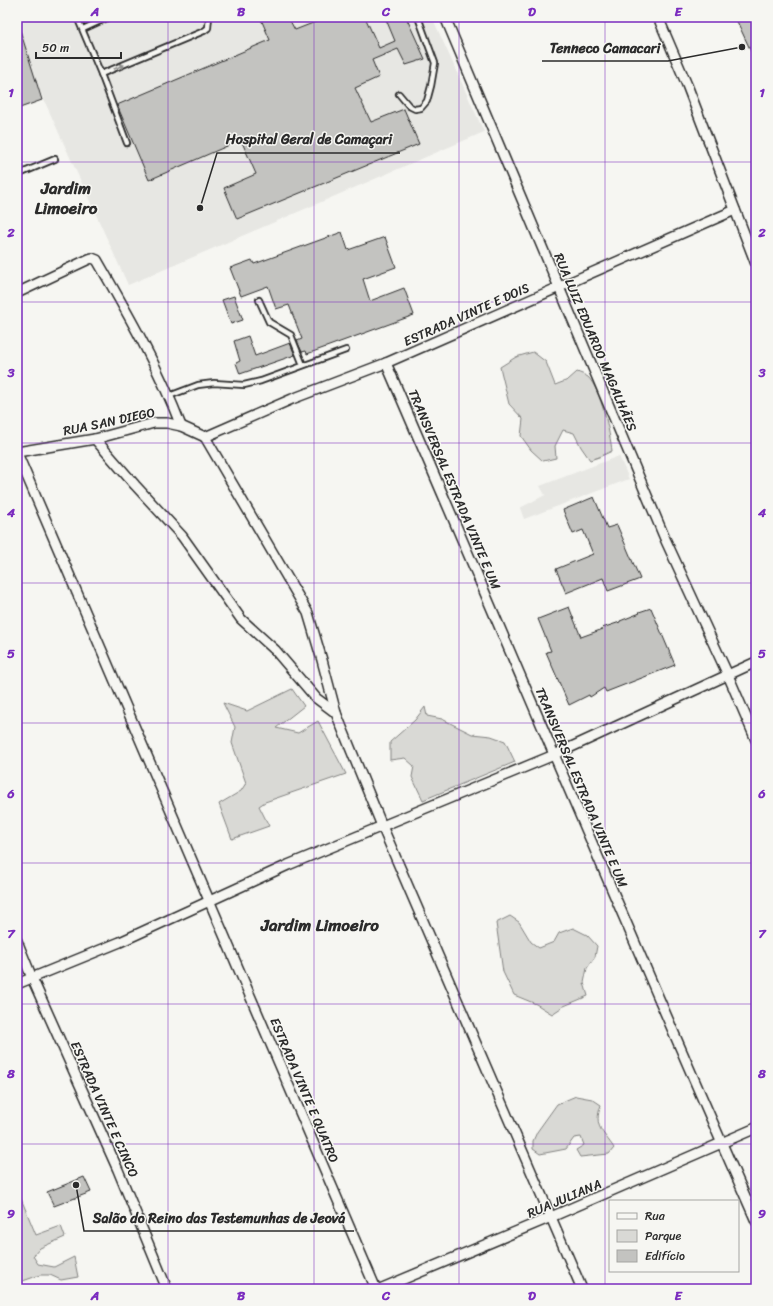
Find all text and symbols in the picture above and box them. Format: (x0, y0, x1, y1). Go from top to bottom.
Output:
text: A (90, 0, 99, 23)
text: B (237, 0, 246, 23)
text: C (381, 0, 391, 23)
text: D (528, 0, 536, 23)
text: E (674, 0, 683, 23)
scale bar (36, 34, 121, 60)
callout: Tenneco Camacari (542, 35, 668, 61)
text: Tenneco Camacari (550, 36, 661, 61)
text: 50 m (42, 37, 69, 59)
one-way arrow (113, 64, 124, 70)
text: 1 (8, 81, 14, 104)
text: 1 (759, 81, 765, 104)
callout: Hospital Geral de Camaçari (217, 127, 400, 153)
text: Hospital Geral de Camaçari (225, 127, 393, 152)
district label: Jardim Limoeiro (35, 173, 98, 223)
text: 2 (6, 221, 15, 244)
text: 2 (757, 221, 766, 244)
street label: RUA LUIZ EDUARDO MAGALHÃES (547, 249, 644, 435)
street label: ESTRADA VINTE E DOIS (400, 276, 533, 353)
text: 3 (6, 361, 15, 384)
text: 3 (757, 361, 766, 384)
street label: TRANSVERSAL ESTRADA VINTE E UM (402, 385, 507, 593)
street label: RUA SAN DIEGO (61, 401, 157, 442)
text: 4 (6, 501, 16, 524)
text: 4 (757, 501, 767, 524)
text: 5 (7, 642, 15, 665)
text: 5 (758, 642, 766, 665)
street label: TRANSVERSAL ESTRADA VINTE E UM (529, 683, 634, 891)
text: 6 (6, 782, 15, 805)
text: 6 (757, 782, 766, 805)
district label: Jardim Limoeiro (260, 910, 379, 940)
text: 7 (7, 922, 16, 945)
text: 7 (758, 922, 767, 945)
street label: ESTRADA VINTE E QUATRO (263, 1014, 346, 1167)
street label: ESTRADA VINTE E CINCO (64, 1037, 145, 1181)
text: 8 (6, 1062, 15, 1085)
text: 8 (757, 1062, 766, 1085)
street label: RUA JULIANA (523, 1172, 605, 1224)
legend (609, 1200, 739, 1272)
text: 9 (7, 1202, 15, 1225)
text: 9 (758, 1202, 766, 1225)
callout: Salão do Reino das Testemunhas de Jeová (84, 1205, 354, 1231)
text: Rua (645, 1205, 666, 1227)
text: Salão do Reino das Testemunhas de Jeová (92, 1206, 345, 1231)
text: Parque (645, 1225, 682, 1247)
text: Edifício (645, 1245, 685, 1267)
text: A (90, 1284, 99, 1306)
text: B (237, 1284, 246, 1306)
text: C (381, 1284, 391, 1306)
text: D (528, 1284, 536, 1306)
text: E (674, 1284, 683, 1306)

